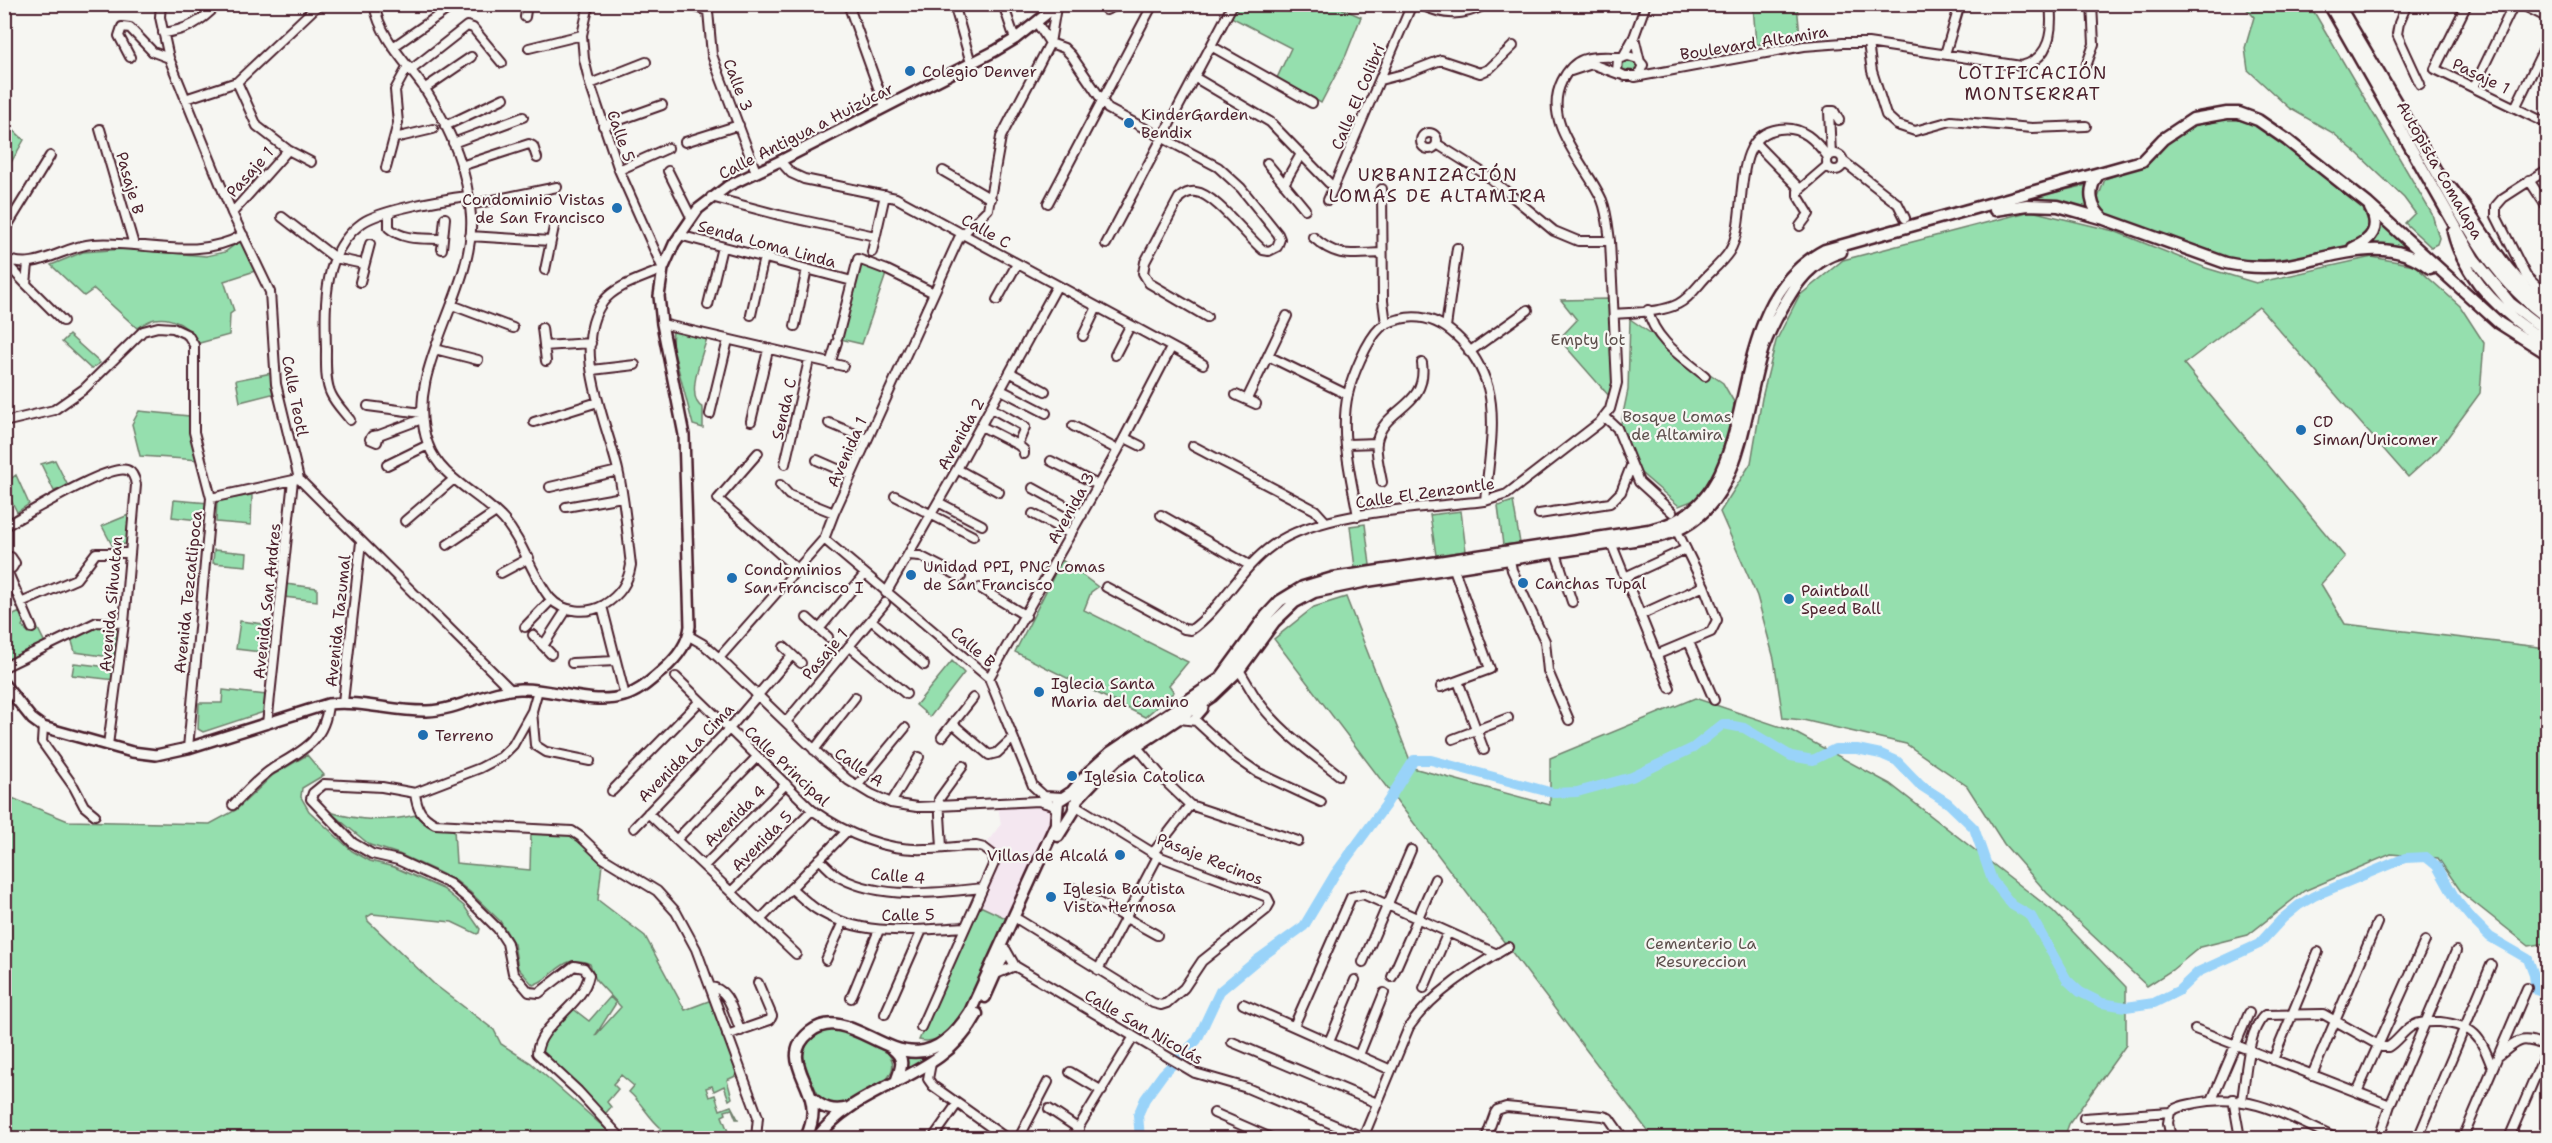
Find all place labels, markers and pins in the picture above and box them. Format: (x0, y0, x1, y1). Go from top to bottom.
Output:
place label: Colegio Denver (922, 61, 1037, 82)
marker: Colegio Denver (903, 64, 917, 78)
place label: KinderGarden Bendix (1141, 104, 1249, 143)
marker: KinderGarden Bendix (1122, 116, 1136, 130)
place label: Condominio Vistas de San Francisco (462, 189, 605, 228)
marker: Condominio Vistas de San Francisco (610, 201, 624, 215)
place label: CD Siman/Unicomer (2313, 411, 2438, 450)
marker: CD Siman/Unicomer (2294, 423, 2308, 437)
place label: Unidad PPI, PNC Lomas de San Francisco (923, 556, 1106, 595)
place label: Condominios San Francisco I (744, 559, 864, 598)
marker: Unidad PPI, PNC Lomas de San Francisco (904, 568, 918, 582)
marker: Condominios San Francisco I (725, 571, 739, 585)
place label: Canchas Tupal (1535, 573, 1646, 594)
marker: Canchas Tupal (1516, 576, 1530, 590)
place label: Paintball Speed Ball (1801, 580, 1881, 619)
marker: Paintball Speed Ball (1782, 592, 1796, 606)
place label: Iglecia Santa Maria del Camino (1051, 673, 1189, 712)
marker: Iglecia Santa Maria del Camino (1032, 685, 1046, 699)
place label: Terreno (435, 725, 494, 746)
marker: Terreno (416, 728, 430, 742)
place label: Iglesia Catolica (1084, 766, 1205, 787)
marker: Iglesia Catolica (1065, 769, 1079, 783)
place label: Villas de Alcalá (987, 845, 1108, 866)
marker: Villas de Alcalá (1113, 848, 1127, 862)
place label: Iglesia Bautista Vista Hermosa (1063, 878, 1185, 917)
marker: Iglesia Bautista Vista Hermosa (1044, 890, 1058, 904)

